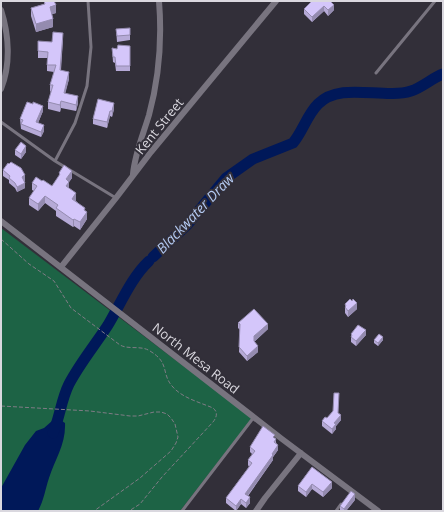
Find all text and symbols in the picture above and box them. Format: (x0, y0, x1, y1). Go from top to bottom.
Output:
street label: Kent Street (131, 94, 187, 158)
water label: Blackwater Draw (152, 168, 239, 257)
street label: North Mesa Road (149, 318, 243, 398)

